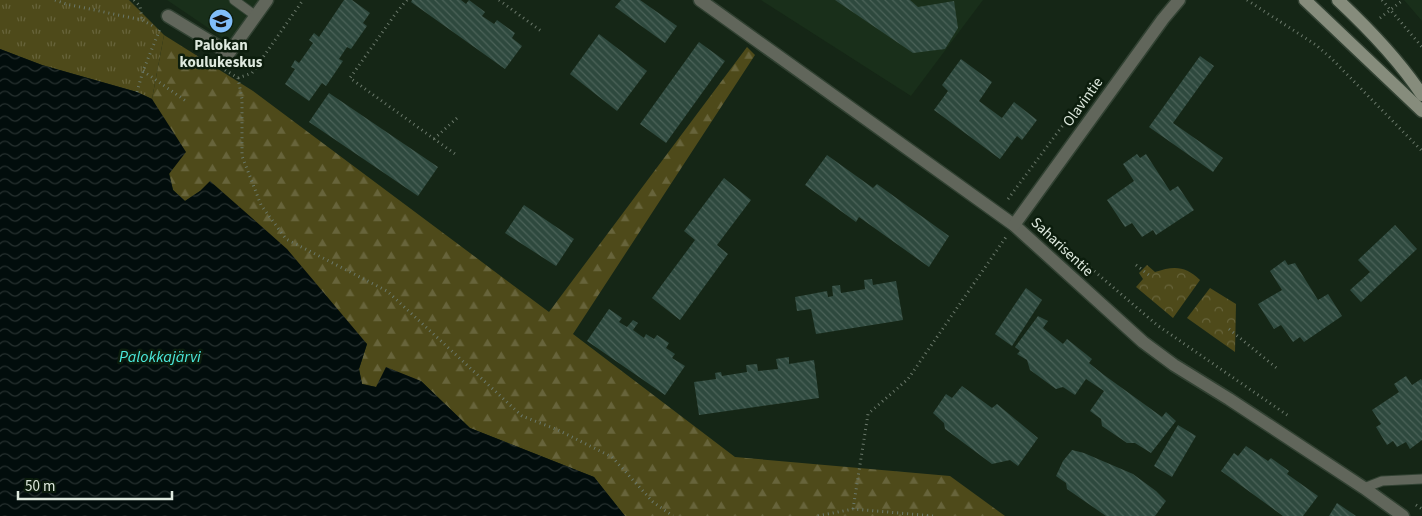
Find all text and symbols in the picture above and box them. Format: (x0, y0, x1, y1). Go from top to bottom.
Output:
school or university icon: Palokan koulukeskus (208, 8, 234, 34)
place label: Palokan koulukeskus (180, 35, 263, 73)
street label: Olavintie (1058, 73, 1108, 131)
street label: Saharisentie (1026, 213, 1098, 281)
water label: Palokkajärvi (119, 346, 201, 368)
scale bar (18, 468, 171, 500)
text: 50 m (25, 476, 55, 497)

